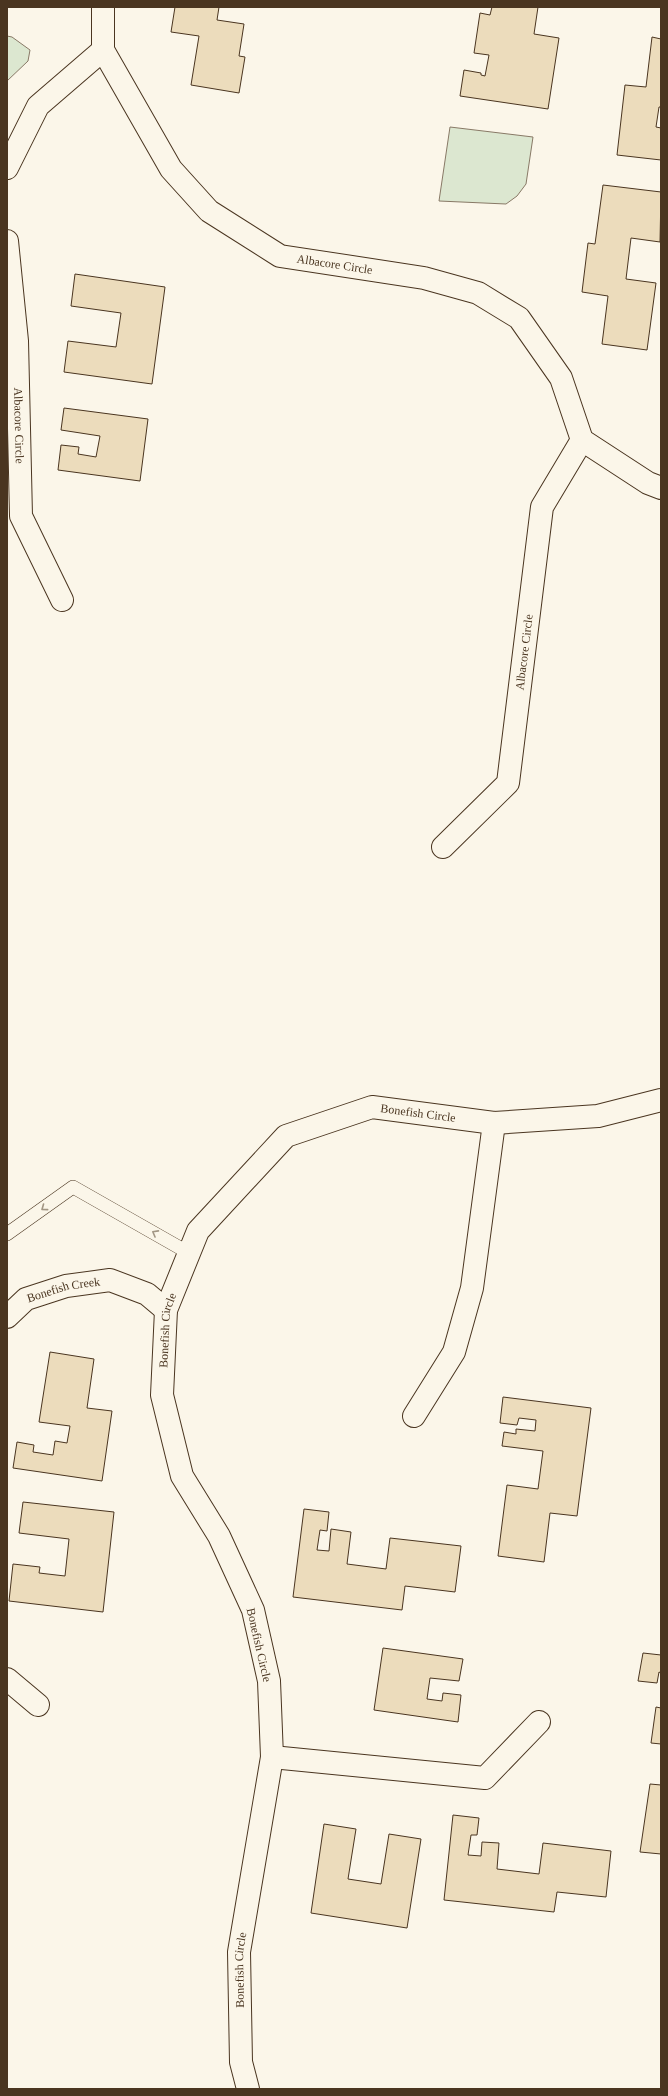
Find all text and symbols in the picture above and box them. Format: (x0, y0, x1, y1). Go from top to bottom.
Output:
street label: Albacore Circle (296, 252, 373, 277)
street label: Albacore Circle (11, 387, 27, 464)
street label: Albacore Circle (512, 613, 536, 691)
street label: Bonefish Circle (380, 1101, 457, 1125)
one-way arrow (41, 1203, 48, 1211)
one-way arrow (152, 1231, 159, 1238)
street label: Bonefish Creek (25, 1274, 101, 1305)
street label: Bonefish Circle (156, 1291, 179, 1368)
street label: Bonefish Circle (244, 1607, 274, 1683)
street label: Bonefish Circle (232, 1931, 249, 2008)

